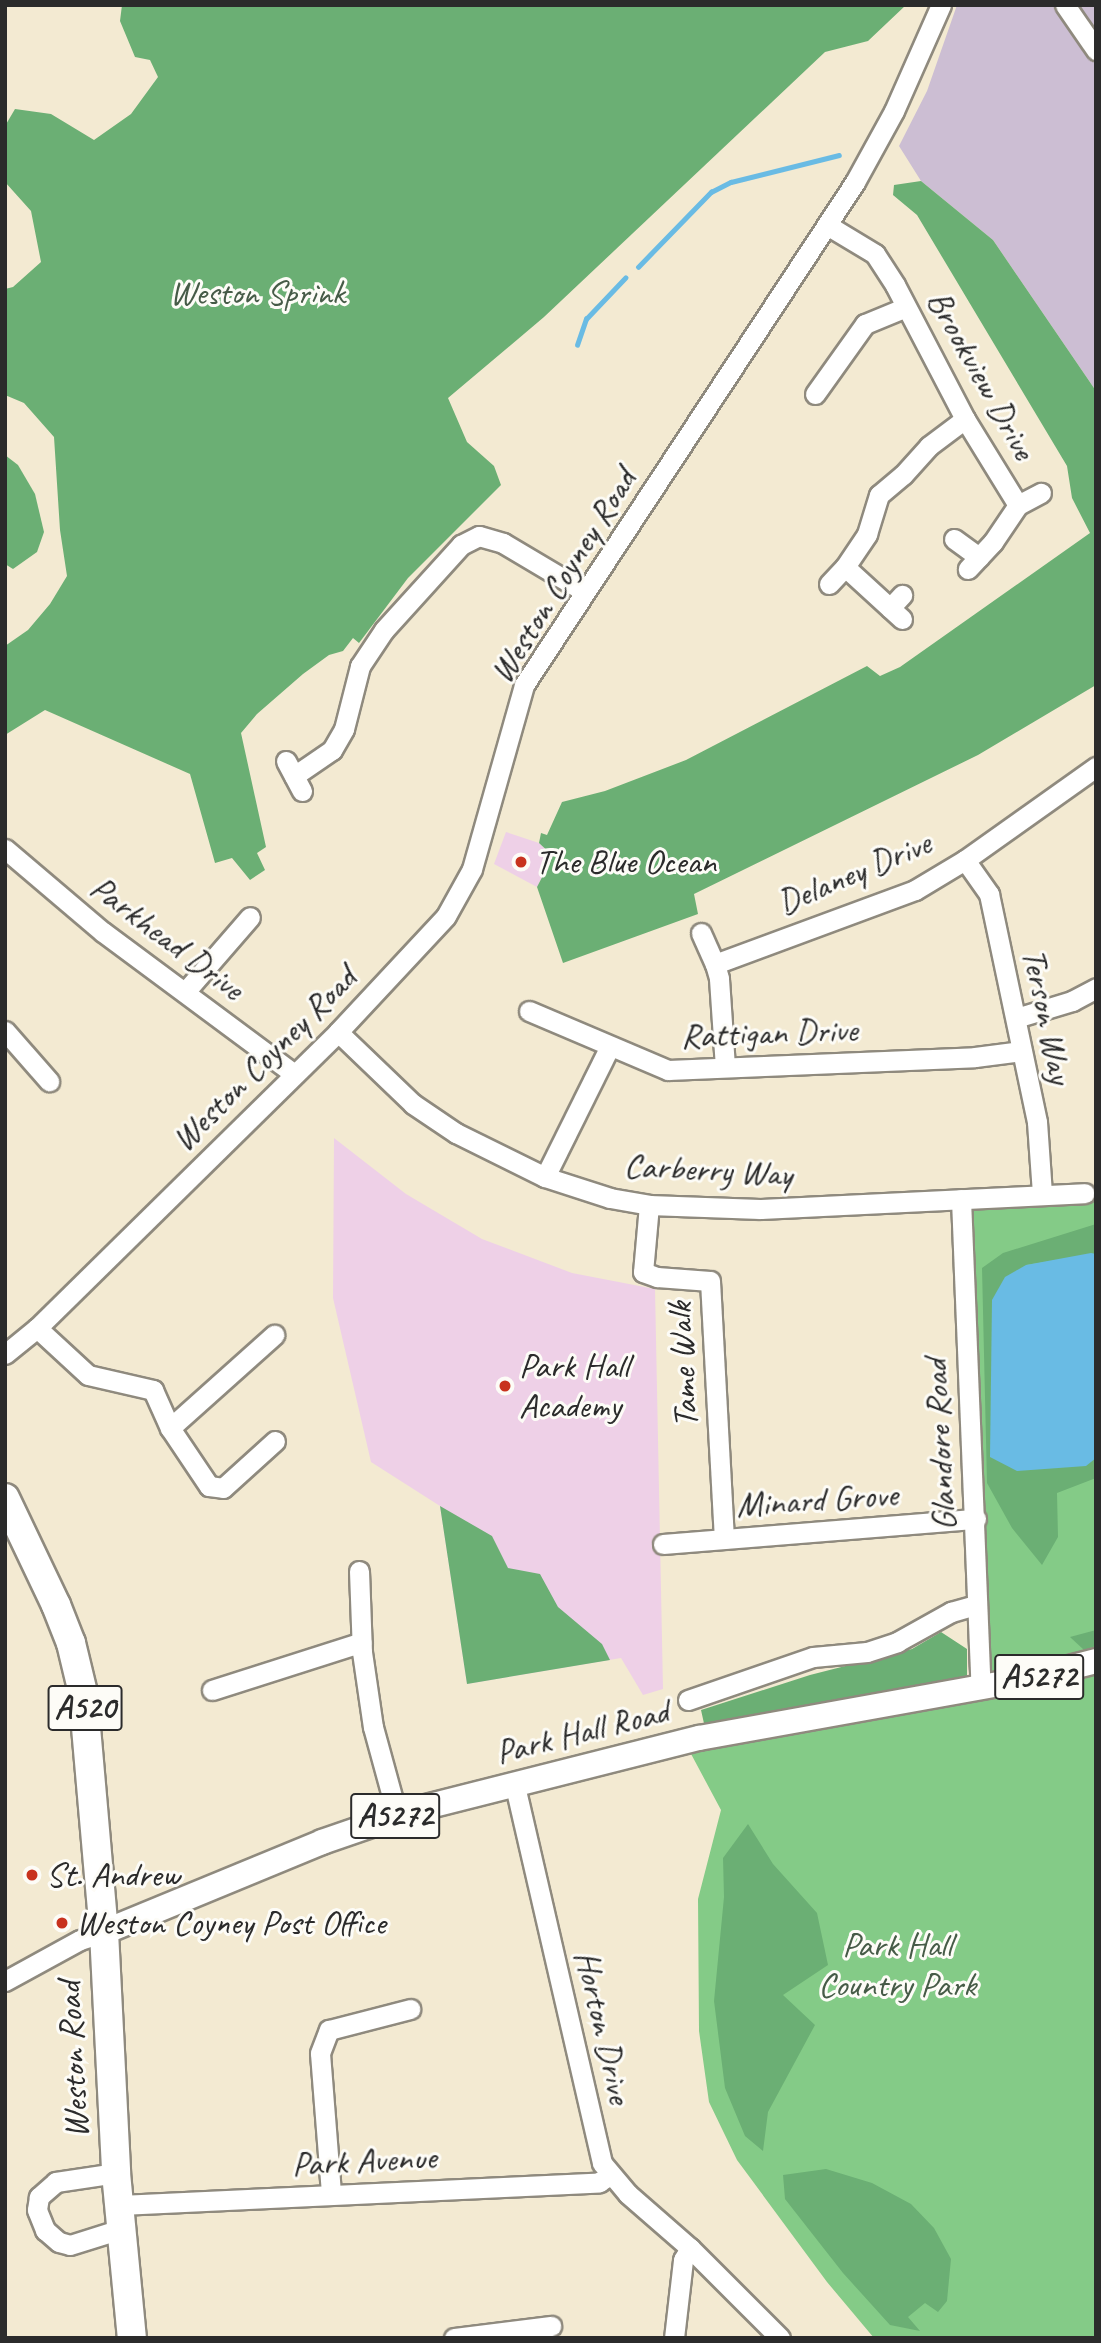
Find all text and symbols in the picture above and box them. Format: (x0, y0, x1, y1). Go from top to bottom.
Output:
park label: Weston Sprink (170, 272, 344, 314)
street label: Brookview Drive (917, 283, 1045, 467)
street label: Weston Coyney Road (481, 462, 645, 690)
street label: Delaney Drive (771, 822, 937, 924)
place label: The Blue Ocean (535, 841, 716, 883)
marker: The Blue Ocean (513, 854, 529, 870)
street label: Parkhead Drive (82, 866, 252, 1010)
street label: Terson Way (1012, 945, 1082, 1087)
street label: Weston Coyney Road (163, 958, 365, 1160)
street label: Rattigan Drive (680, 1009, 858, 1057)
street label: Carberry Way (623, 1145, 793, 1195)
street label: Tame Walk (659, 1301, 707, 1429)
place label: Park Hall Academy (519, 1345, 630, 1427)
street label: Glandore Road (915, 1358, 965, 1532)
marker: Park Hall Academy (497, 1378, 513, 1394)
street label: Minard Grove (735, 1473, 899, 1527)
road number: A5272 (993, 1648, 1084, 1707)
road number: A520 (46, 1678, 124, 1738)
street label: Park Hall Road (491, 1690, 673, 1774)
road number: A5272 (350, 1786, 440, 1846)
place label: St. Andrew (46, 1854, 179, 1896)
marker: St. Andrew (24, 1867, 40, 1883)
place label: Weston Coyney Post Office (76, 1902, 385, 1944)
marker: Weston Coyney Post Office (54, 1915, 70, 1931)
park label: Park Hall Country Park (818, 1924, 976, 2006)
street label: Horton Drive (565, 1946, 641, 2108)
street label: Weston Road (48, 1981, 98, 2139)
street label: Park Avenue (291, 2136, 437, 2186)

